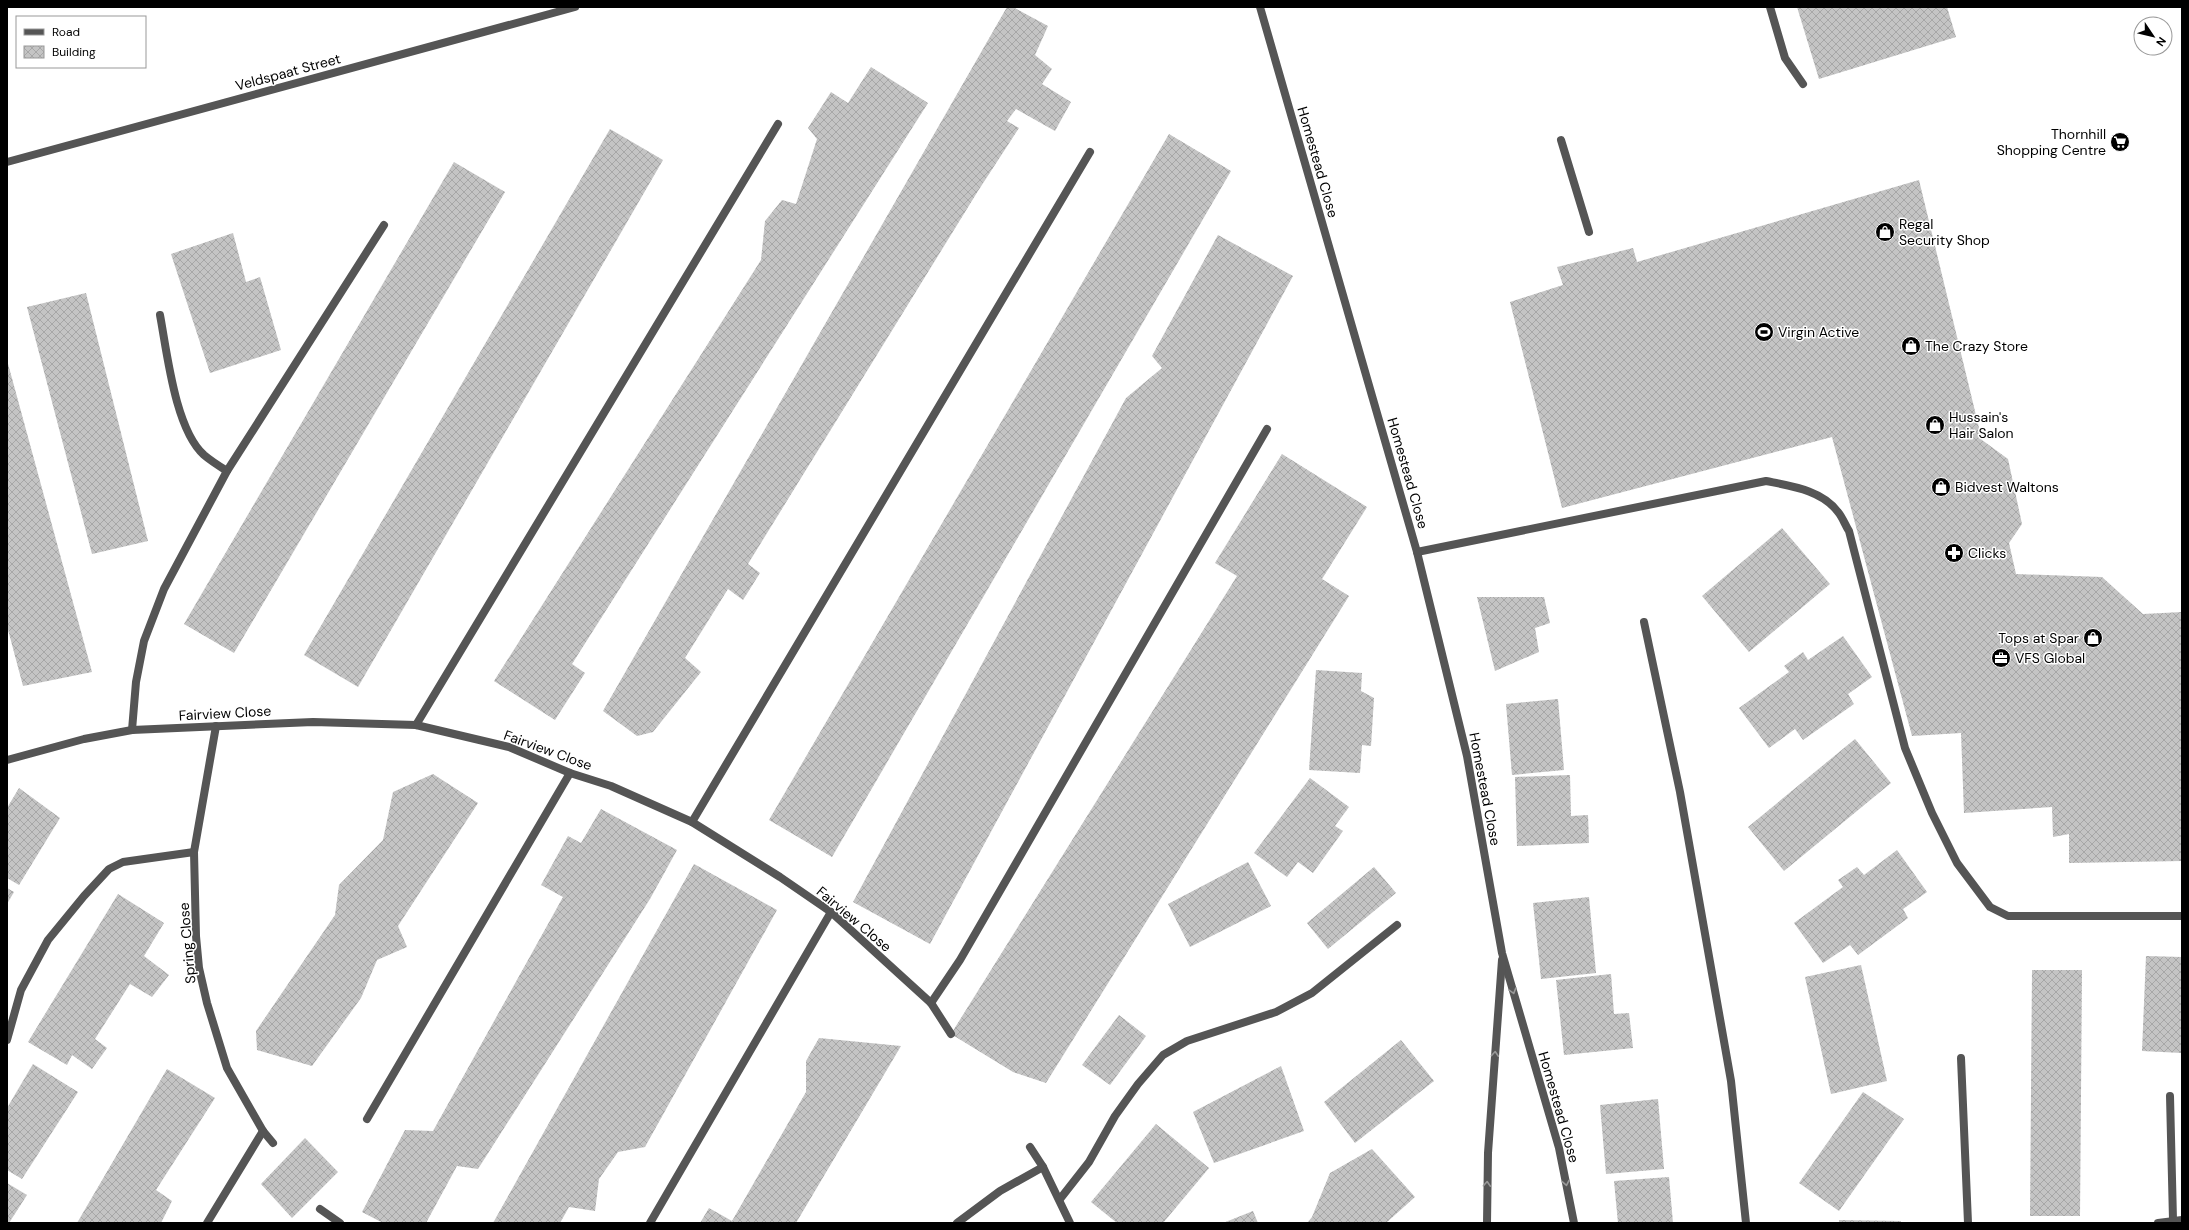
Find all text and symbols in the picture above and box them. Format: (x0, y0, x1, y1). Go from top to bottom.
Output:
legend (16, 16, 146, 68)
north arrow (2133, 16, 2173, 56)
text: Road (52, 24, 80, 40)
text: N (2153, 34, 2169, 49)
text: Building (52, 44, 96, 60)
street label: Veldspaat Street (233, 49, 343, 95)
street label: Homestead Close (1294, 104, 1342, 220)
place label: Thornhill Shopping Centre (1997, 125, 2106, 159)
supermarket icon: Thornhill Shopping Centre (2109, 131, 2131, 153)
place label: Regal Security Shop (1899, 215, 1990, 249)
shop icon: Regal Security Shop (1874, 221, 1896, 243)
sports icon: Virgin Active (1753, 321, 1775, 343)
place label: Virgin Active (1778, 323, 1859, 341)
shop icon: The Crazy Store (1900, 335, 1922, 357)
place label: The Crazy Store (1925, 337, 2028, 355)
place label: Hussain's Hair Salon (1949, 408, 2014, 442)
shop icon: Hussain's Hair Salon (1924, 414, 1946, 436)
street label: Homestead Close (1384, 415, 1432, 531)
shop icon: Bidvest Waltons (1930, 476, 1952, 498)
place label: Bidvest Waltons (1955, 478, 2059, 496)
pharmacy icon: Clicks (1943, 542, 1965, 564)
place label: Clicks (1968, 544, 2006, 562)
shop icon: Tops at Spar (2082, 627, 2104, 649)
place label: Tops at Spar (1998, 629, 2079, 647)
office icon: VFS Global (1990, 647, 2012, 669)
place label: VFS Global (2015, 649, 2085, 667)
street label: Fairview Close (178, 702, 272, 724)
street label: Fairview Close (501, 726, 595, 774)
street label: Homestead Close (1465, 731, 1505, 847)
street label: Fairview Close (813, 882, 895, 956)
street label: Spring Close (174, 902, 200, 984)
one-way arrow (1508, 988, 1516, 994)
street label: Homestead Close (1535, 1049, 1583, 1165)
one-way arrow (1491, 1051, 1500, 1057)
one-way arrow (1561, 1180, 1569, 1187)
one-way arrow (1482, 1181, 1491, 1187)

